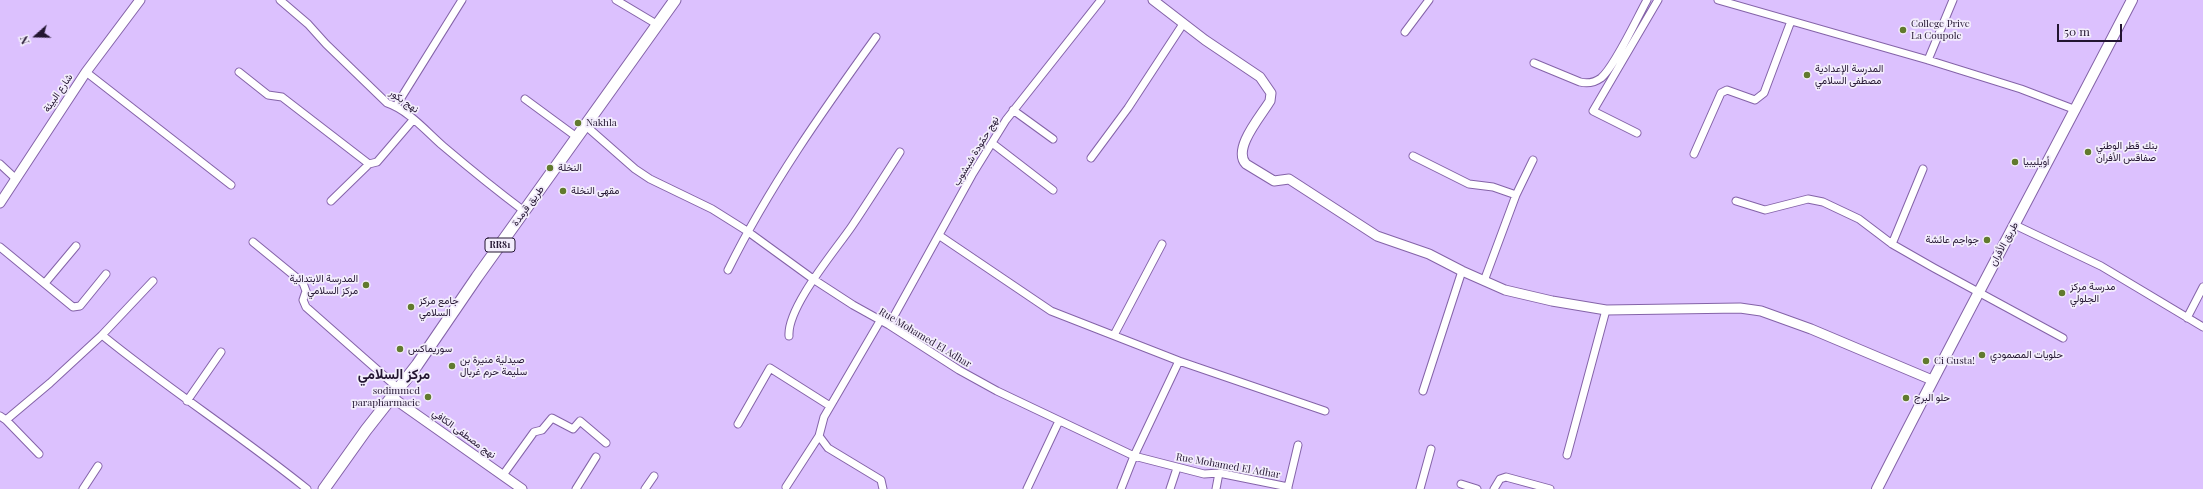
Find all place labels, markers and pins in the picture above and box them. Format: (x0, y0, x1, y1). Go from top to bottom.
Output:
place label: College Prive La Coupole (1911, 18, 1970, 42)
marker: College Prive La Coupole (1898, 25, 1908, 35)
place label: المدرسة الإعدادية مصطفى السلامي (1815, 63, 1883, 86)
marker: المدرسة الإعدادية مصطفى السلامي (1802, 70, 1812, 80)
place label: Nakhla (586, 117, 617, 129)
marker: Nakhla (573, 118, 583, 128)
place label: بنك قطر الوطني صفاقس الأفران (2096, 140, 2158, 164)
marker: بنك قطر الوطني صفاقس الأفران (2083, 147, 2093, 157)
place label: أويليبيا (2023, 156, 2049, 168)
marker: أويليبيا (2010, 157, 2020, 167)
place label: النخلة (558, 162, 582, 174)
marker: النخلة (545, 163, 555, 173)
place label: مقهى النخلة (571, 185, 619, 197)
marker: مقهى النخلة (558, 186, 568, 196)
place label: جواجم عائشة (1925, 234, 1979, 246)
marker: جواجم عائشة (1982, 235, 1992, 245)
place label: المدرسة الابتدائية مركز السلامي (289, 273, 358, 296)
marker: المدرسة الابتدائية مركز السلامي (361, 280, 371, 290)
place label: مدرسة مركز الجلولي (2070, 281, 2115, 304)
marker: مدرسة مركز الجلولي (2057, 288, 2067, 298)
place label: جامع مركز السلامي (419, 295, 459, 318)
marker: جامع مركز السلامي (406, 302, 416, 312)
place label: سوريماكس (408, 343, 452, 355)
marker: سوريماكس (395, 344, 405, 354)
place label: حلويات المصمودي (1990, 349, 2063, 361)
marker: حلويات المصمودي (1977, 350, 1987, 360)
place label: صيدلية منيرة بن سليمة حرم غربال (460, 354, 527, 378)
place label: Ci Gusta! (1934, 355, 1975, 367)
marker: Ci Gusta! (1921, 356, 1931, 366)
marker: صيدلية منيرة بن سليمة حرم غربال (447, 361, 457, 371)
place label: sodimmed parapharmacie (352, 385, 420, 408)
marker: sodimmed parapharmacie (423, 392, 433, 402)
place label: حلو البرج (1914, 392, 1950, 404)
marker: حلو البرج (1901, 393, 1911, 403)

